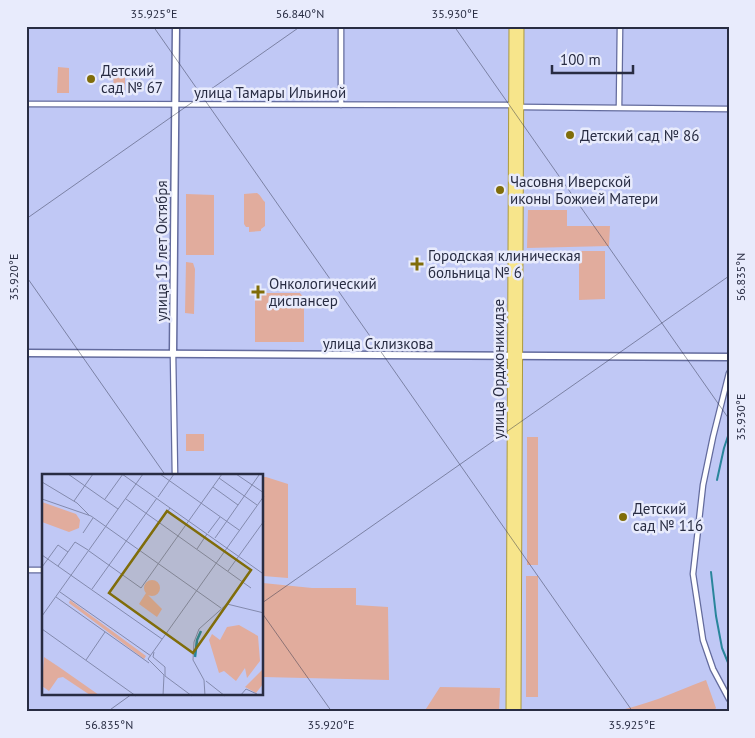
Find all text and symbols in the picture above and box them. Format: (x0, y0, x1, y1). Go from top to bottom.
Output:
text: 35.925°E (131, 6, 177, 21)
text: 56.840°N (276, 6, 324, 21)
text: 35.930°E (432, 6, 478, 21)
scale bar (552, 42, 634, 74)
text: 100 m (560, 50, 601, 69)
place label: Детский сад № 67 (101, 61, 163, 97)
marker: Детский сад № 67 (85, 73, 97, 85)
street label: улица Тамары Ильиной (194, 83, 346, 102)
place label: Детский сад № 86 (580, 126, 699, 145)
marker: Детский сад № 86 (564, 129, 576, 141)
place label: Часовня Иверской иконы Божией Матери (510, 172, 658, 208)
street label: улица 15 лет Октября (152, 180, 171, 322)
marker: Часовня Иверской иконы Божией Матери (494, 184, 506, 196)
place label: Городская клиническая больница № 6 (428, 246, 581, 282)
text: 56.835°N (733, 253, 748, 301)
text: 35.920°E (6, 254, 21, 300)
marker: Городская клиническая больница № 6 (410, 257, 424, 271)
place label: Онкологический диспансер (269, 274, 377, 310)
marker: Онкологический диспансер (251, 285, 265, 299)
street label: улица Орджоникидзе (489, 299, 508, 439)
street label: улица Склизкова (323, 334, 433, 353)
text: 35.930°E (733, 394, 748, 440)
inset map (42, 474, 264, 696)
place label: Детский сад № 116 (633, 499, 703, 535)
marker: Детский сад № 116 (617, 511, 629, 523)
text: 56.835°N (85, 717, 133, 732)
text: 35.920°E (308, 717, 354, 732)
text: 35.925°E (609, 717, 655, 732)

